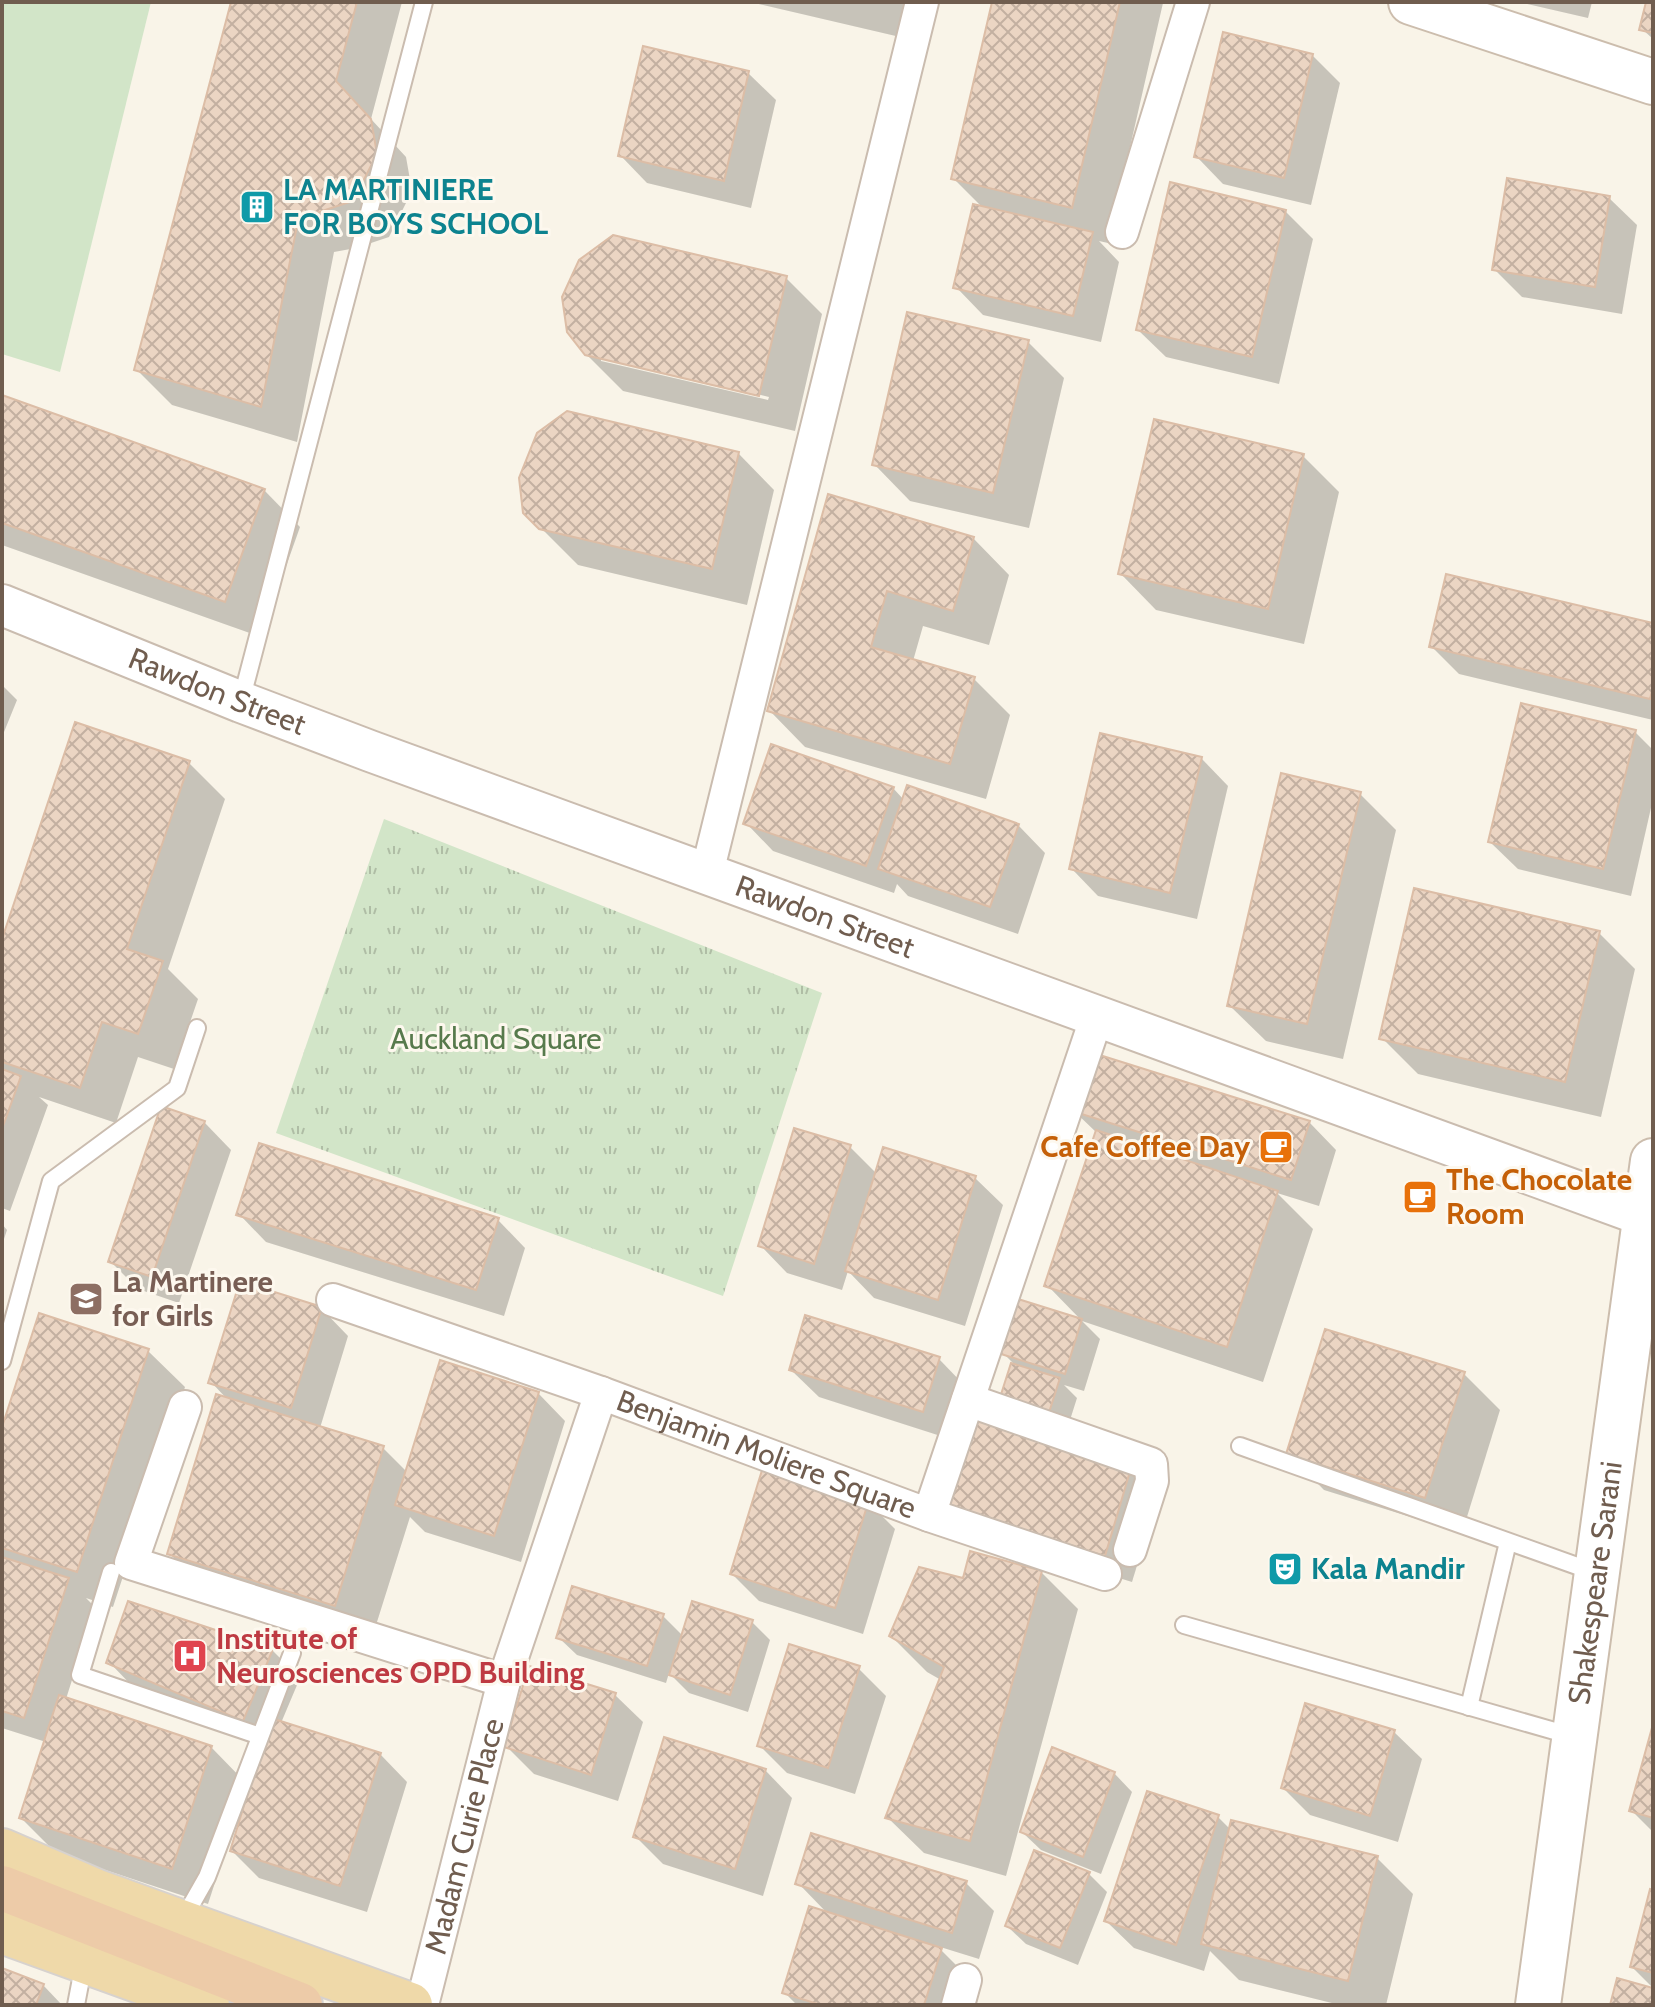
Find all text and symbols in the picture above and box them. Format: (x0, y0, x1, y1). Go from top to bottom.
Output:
place label: LA MARTINIERE FOR BOYS SCHOOL (283, 171, 548, 242)
building icon: LA MARTINIERE FOR BOYS SCHOOL (238, 188, 276, 226)
street label: Rawdon Street (123, 639, 311, 743)
street label: Rawdon Street (731, 867, 919, 966)
park label: Auckland Square (390, 1020, 602, 1057)
place label: Cafe Coffee Day (1040, 1128, 1251, 1165)
cafe icon: Cafe Coffee Day (1257, 1128, 1295, 1166)
place label: The Chocolate Room (1446, 1161, 1632, 1232)
cafe icon: The Chocolate Room (1401, 1178, 1439, 1216)
place label: La Martinere for Girls (112, 1263, 273, 1334)
school or university icon: La Martinere for Girls (67, 1280, 105, 1318)
street label: Benjamin Moliere Square (612, 1381, 921, 1527)
street label: Shakespeare Sarani (1560, 1459, 1630, 1707)
theatre icon: Kala Mandir (1266, 1550, 1304, 1588)
place label: Kala Mandir (1311, 1550, 1465, 1587)
place label: Institute of Neurosciences OPD Building (216, 1620, 585, 1691)
hospital icon: Institute of Neurosciences OPD Building (171, 1637, 209, 1675)
street label: Madam Curie Place (417, 1714, 512, 1958)

